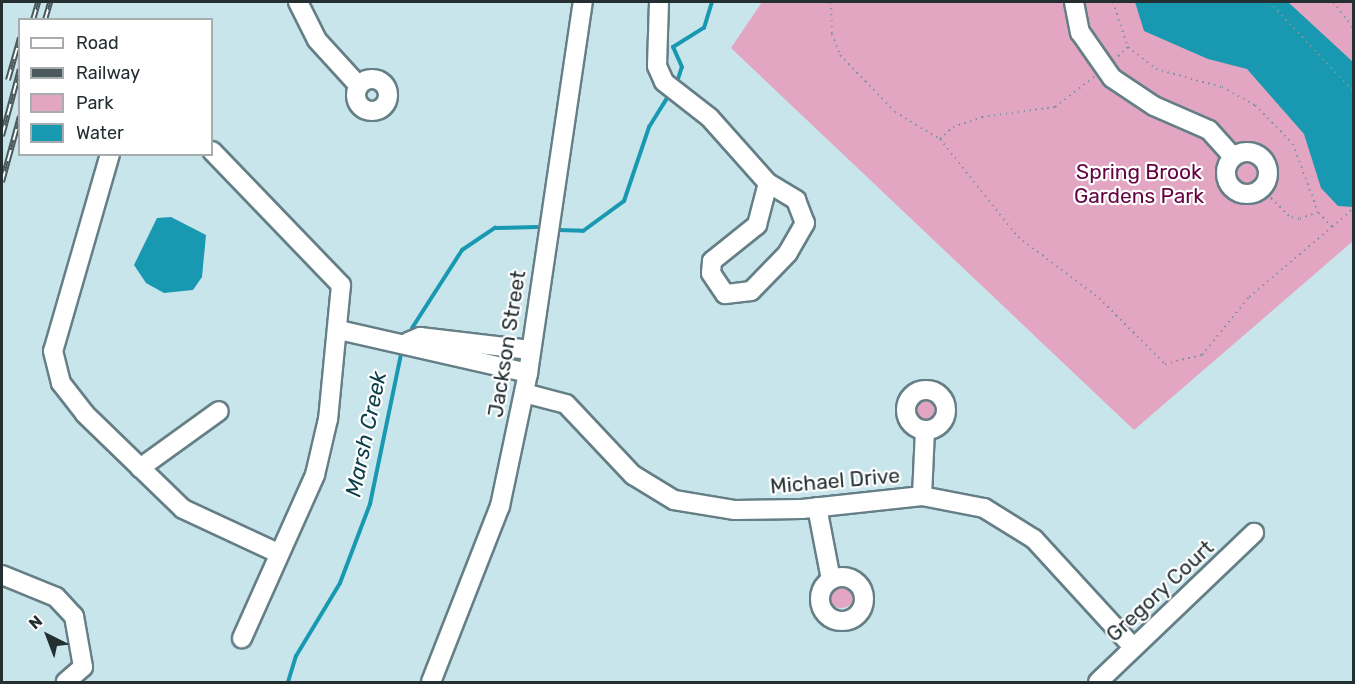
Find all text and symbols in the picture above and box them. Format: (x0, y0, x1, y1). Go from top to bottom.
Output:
legend (18, 18, 213, 156)
text: Road (76, 32, 119, 54)
text: Railway (76, 62, 140, 84)
text: Park (76, 92, 113, 114)
text: Water (76, 122, 124, 144)
park label: Spring Brook Gardens Park (1074, 159, 1204, 209)
street label: Jackson Street (483, 269, 531, 419)
water label: Marsh Creek (340, 369, 392, 499)
street label: Michael Drive (769, 463, 901, 499)
street label: Gregory Court (1101, 535, 1219, 647)
north arrow (18, 606, 78, 666)
text: N (25, 611, 46, 633)

